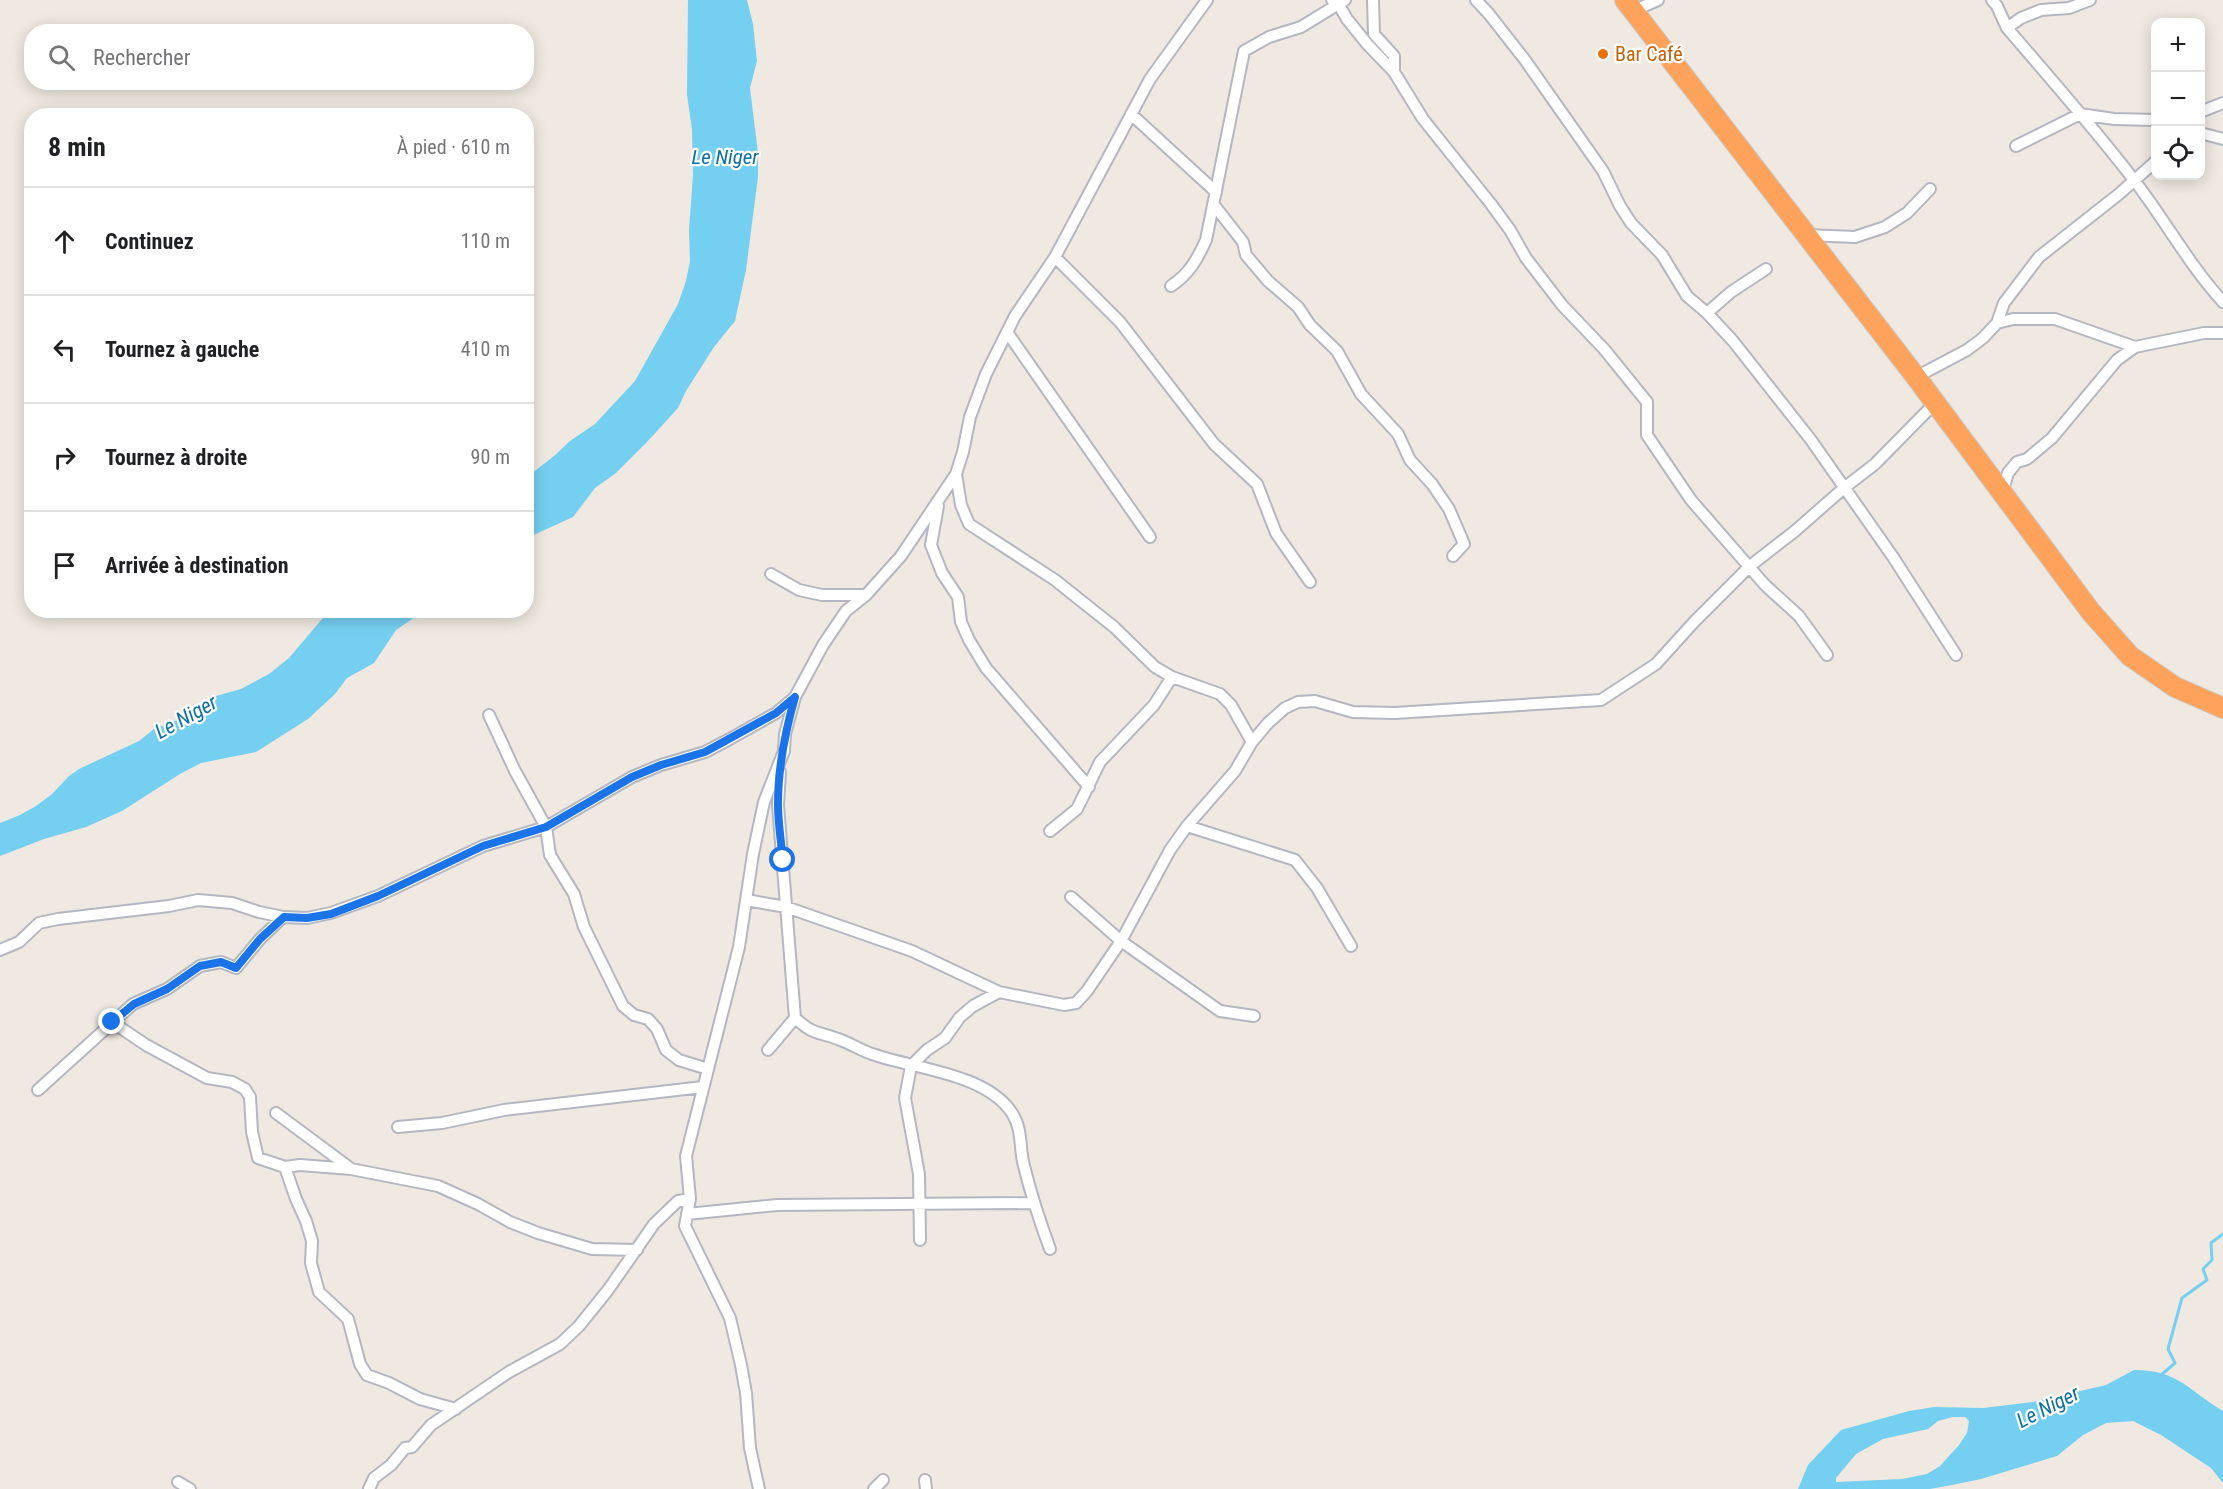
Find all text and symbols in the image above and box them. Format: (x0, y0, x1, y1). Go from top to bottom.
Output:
map controls (2151, 18, 2205, 180)
button: + (2151, 18, 2205, 72)
search box (24, 24, 534, 90)
icon: search (45, 41, 78, 74)
place label: Bar Café (1615, 42, 1683, 66)
text: Rechercher (93, 45, 190, 70)
marker: Bar Café (1596, 47, 1610, 61)
button: − (2151, 72, 2205, 126)
button: locate (2151, 126, 2205, 180)
text: 8 min (48, 132, 106, 162)
text: À pied · 610 m (397, 135, 510, 159)
water label: Le Niger (691, 145, 759, 169)
icon: ahead (48, 225, 81, 258)
text: Continuez (105, 229, 194, 254)
text: 110 m (461, 229, 510, 253)
icon: left (48, 333, 81, 366)
text: Tournez à gauche (105, 337, 259, 362)
text: 410 m (461, 337, 510, 361)
icon: right (48, 441, 81, 474)
text: Tournez à droite (105, 445, 247, 470)
text: 90 m (471, 445, 510, 469)
icon: arrive (48, 549, 81, 582)
text: Arrivée à destination (105, 553, 289, 578)
water label: Le Niger (151, 690, 222, 744)
route start (769, 846, 795, 872)
route end (98, 1008, 124, 1034)
water label: Le Niger (2013, 1381, 2084, 1433)

